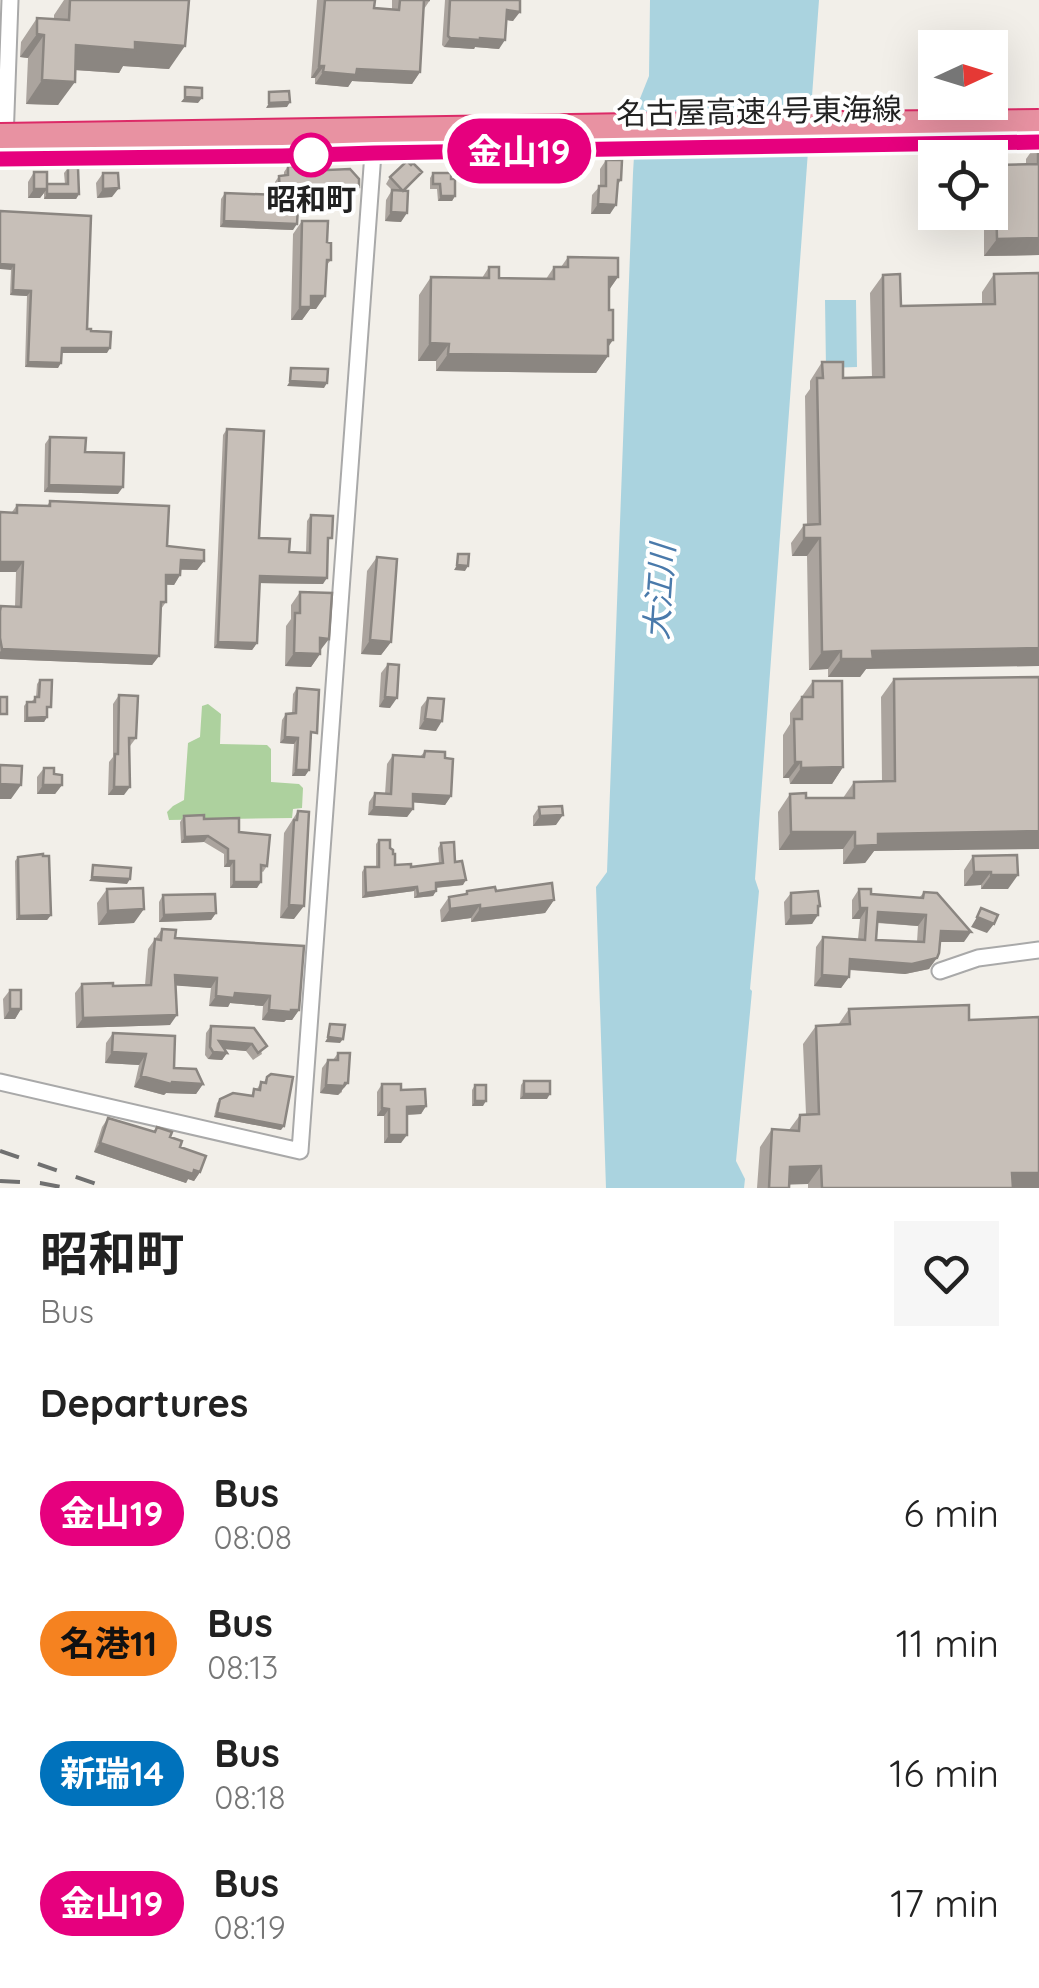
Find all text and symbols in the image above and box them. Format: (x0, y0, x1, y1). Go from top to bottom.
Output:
north arrow (918, 30, 1008, 120)
map controls (918, 30, 1008, 230)
street label: 名古屋高速4号東海線 (616, 90, 902, 132)
line badge: 金山19 (449, 118, 589, 184)
text: 金山19 (467, 129, 571, 173)
marker: 昭和町 (290, 134, 332, 176)
button: locate (918, 140, 1008, 230)
place label: 昭和町 (266, 180, 356, 218)
water label: 大江川 (636, 540, 683, 641)
button: heart (894, 1221, 999, 1326)
text: 昭和町 (40, 1223, 184, 1283)
text: Bus (40, 1291, 94, 1331)
text: Departures (40, 1379, 248, 1427)
text: Bus (214, 1469, 279, 1517)
text: 6 min (903, 1489, 999, 1537)
text: 金山19 (60, 1491, 164, 1535)
text: 08:08 (214, 1517, 292, 1557)
text: Bus (207, 1599, 273, 1647)
text: 11 min (896, 1619, 999, 1667)
text: 名港11 (60, 1621, 157, 1665)
text: 08:13 (207, 1647, 278, 1687)
text: Bus (214, 1729, 280, 1777)
text: 16 min (889, 1749, 999, 1797)
text: 新瑞14 (60, 1751, 164, 1795)
text: 08:18 (214, 1777, 286, 1817)
text: Bus (214, 1859, 279, 1907)
text: 17 min (890, 1879, 999, 1927)
text: 金山19 (60, 1881, 164, 1925)
text: 08:19 (214, 1907, 286, 1947)

